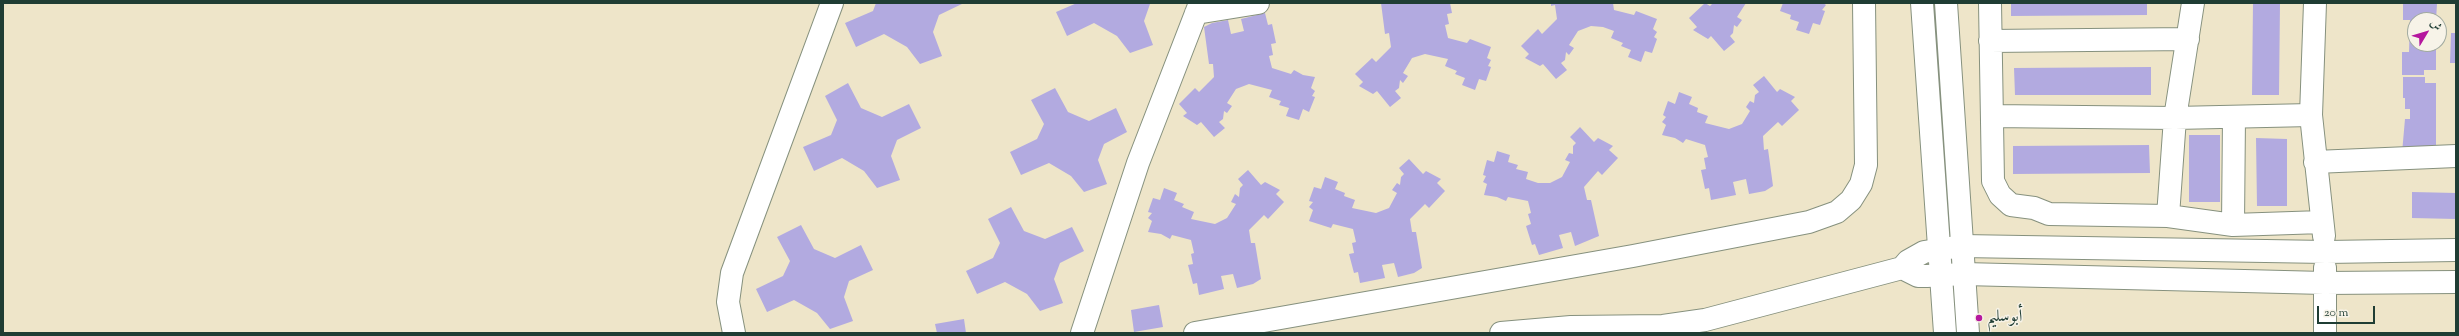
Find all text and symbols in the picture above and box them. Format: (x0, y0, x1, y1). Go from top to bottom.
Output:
north arrow (2407, 12, 2447, 52)
text: ش (2426, 16, 2445, 34)
scale bar (2319, 298, 2377, 324)
text: 20 m (2324, 304, 2348, 322)
place label: أبوسليم (1987, 308, 2023, 328)
marker: أبوسليم (1974, 313, 1984, 323)

